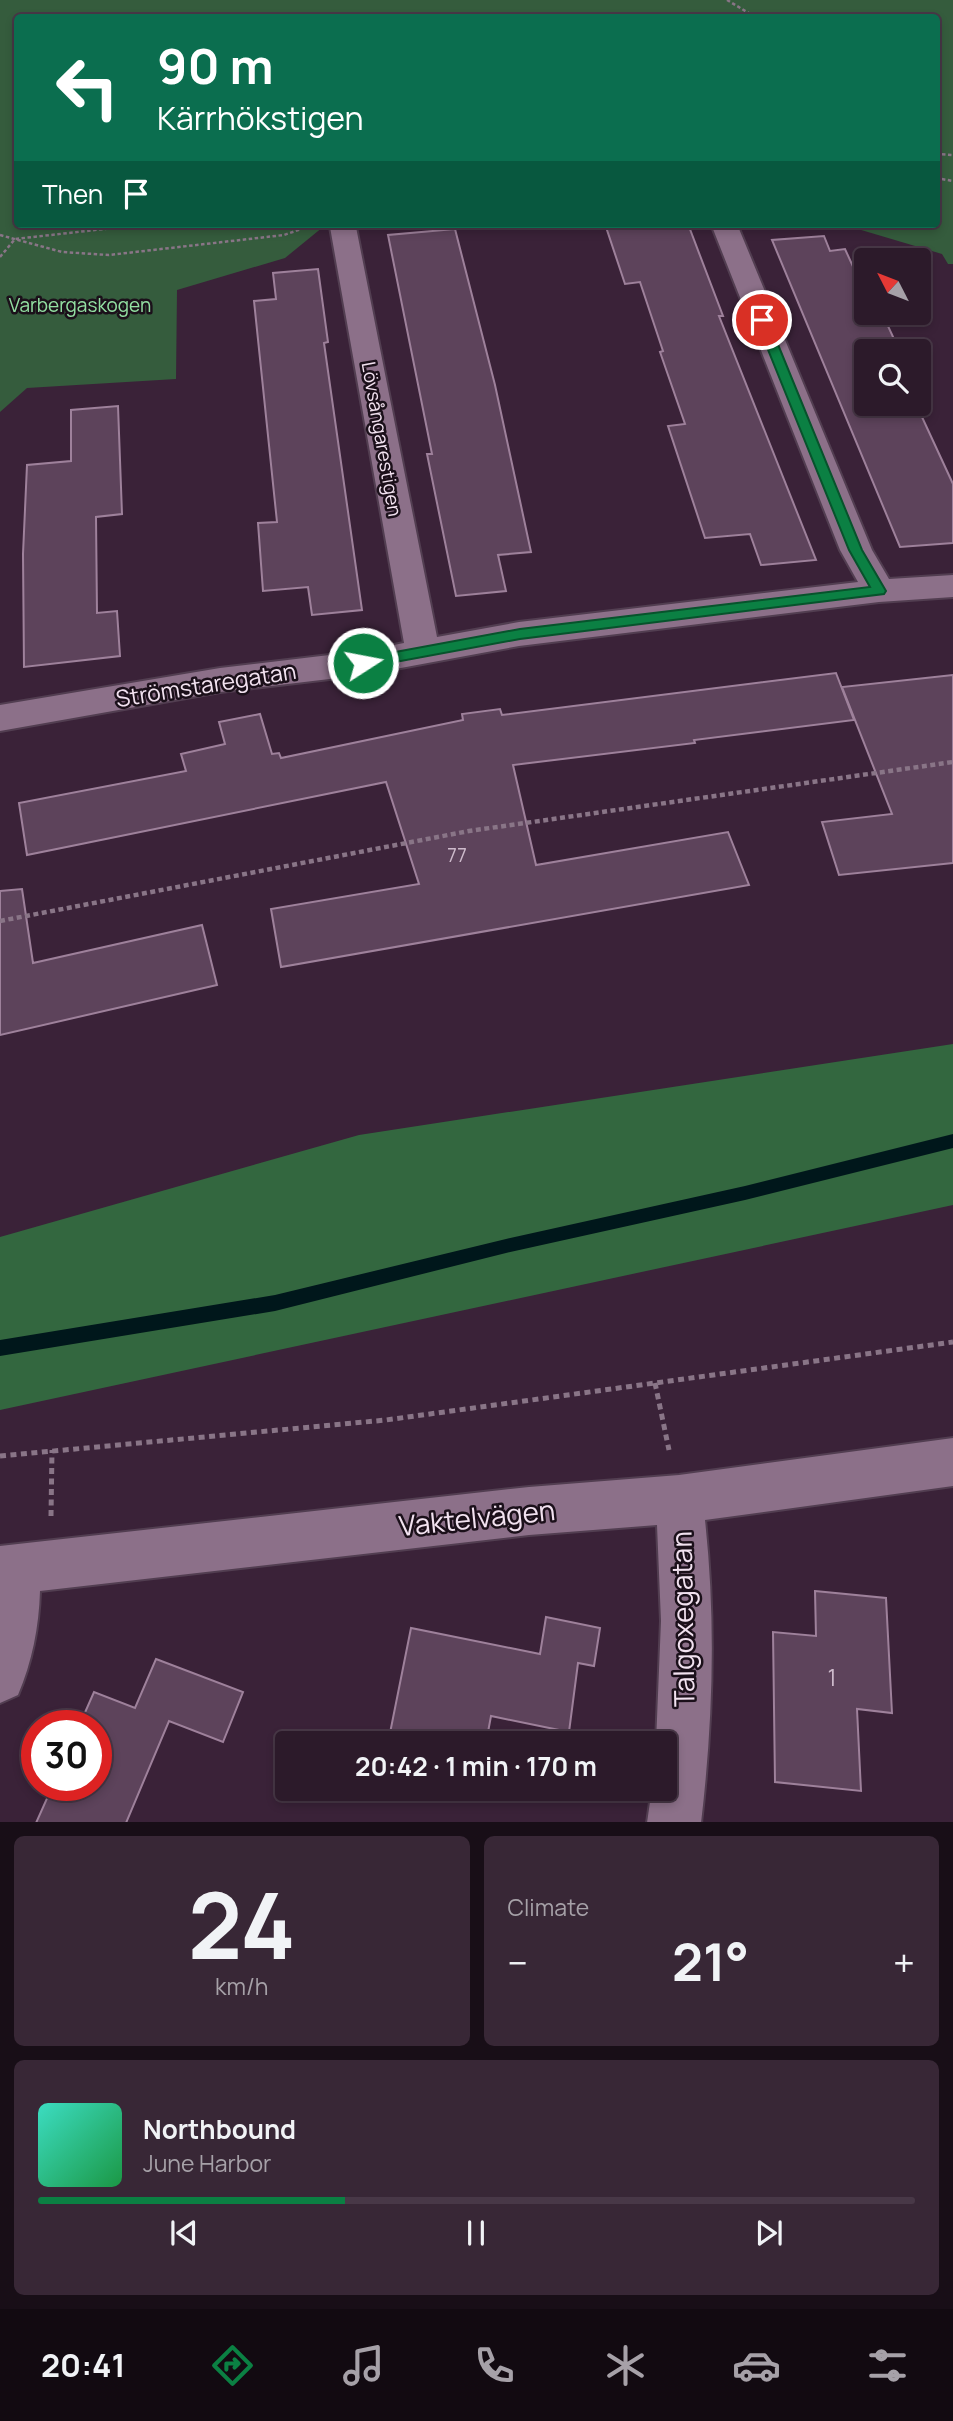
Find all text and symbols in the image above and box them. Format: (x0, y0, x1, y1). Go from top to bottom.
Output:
text: 90 m (157, 32, 274, 99)
icon: left (42, 42, 133, 133)
text: Kärrhökstigen (157, 96, 364, 140)
icon: arrive (117, 175, 155, 213)
text: Then (42, 176, 103, 212)
north arrow (854, 248, 931, 326)
map controls (854, 248, 931, 416)
pin (732, 290, 792, 350)
park label: Varbergaskogen (9, 292, 151, 318)
icon: arrive (743, 301, 781, 339)
button: search (854, 339, 931, 416)
street label: Lövsångarestigen (356, 360, 408, 518)
position arrow (326, 626, 400, 700)
street label: Strömstaregatan (113, 654, 298, 714)
house number: 77 (447, 842, 467, 868)
street label: Vaktelvägen (397, 1490, 557, 1544)
street label: Talgoxegatan (661, 1531, 703, 1707)
house number: 1 (828, 1661, 836, 1693)
speed limit sign: 30 (21, 1710, 112, 1801)
text: 20:42 · 1 min · 170 m (355, 1748, 597, 1784)
text: 24 (188, 1862, 296, 1986)
text: Climate (508, 1891, 589, 1923)
text: 21° (672, 1926, 749, 1997)
text: − (508, 1936, 528, 1988)
text: + (893, 1936, 915, 1988)
text: km/h (215, 1970, 269, 2002)
text: Northbound (143, 2111, 296, 2147)
text: June Harbor (143, 2147, 271, 2179)
icon: previous (165, 2214, 203, 2252)
icon: pause (457, 2214, 495, 2252)
icon: next (750, 2214, 788, 2252)
icon: directions (208, 2341, 257, 2390)
icon: music (339, 2341, 388, 2390)
icon: phone (470, 2341, 519, 2390)
icon: climate (601, 2341, 650, 2390)
icon: car (732, 2341, 781, 2390)
icon: filters (863, 2341, 912, 2390)
text: 20:41 (41, 2343, 126, 2387)

